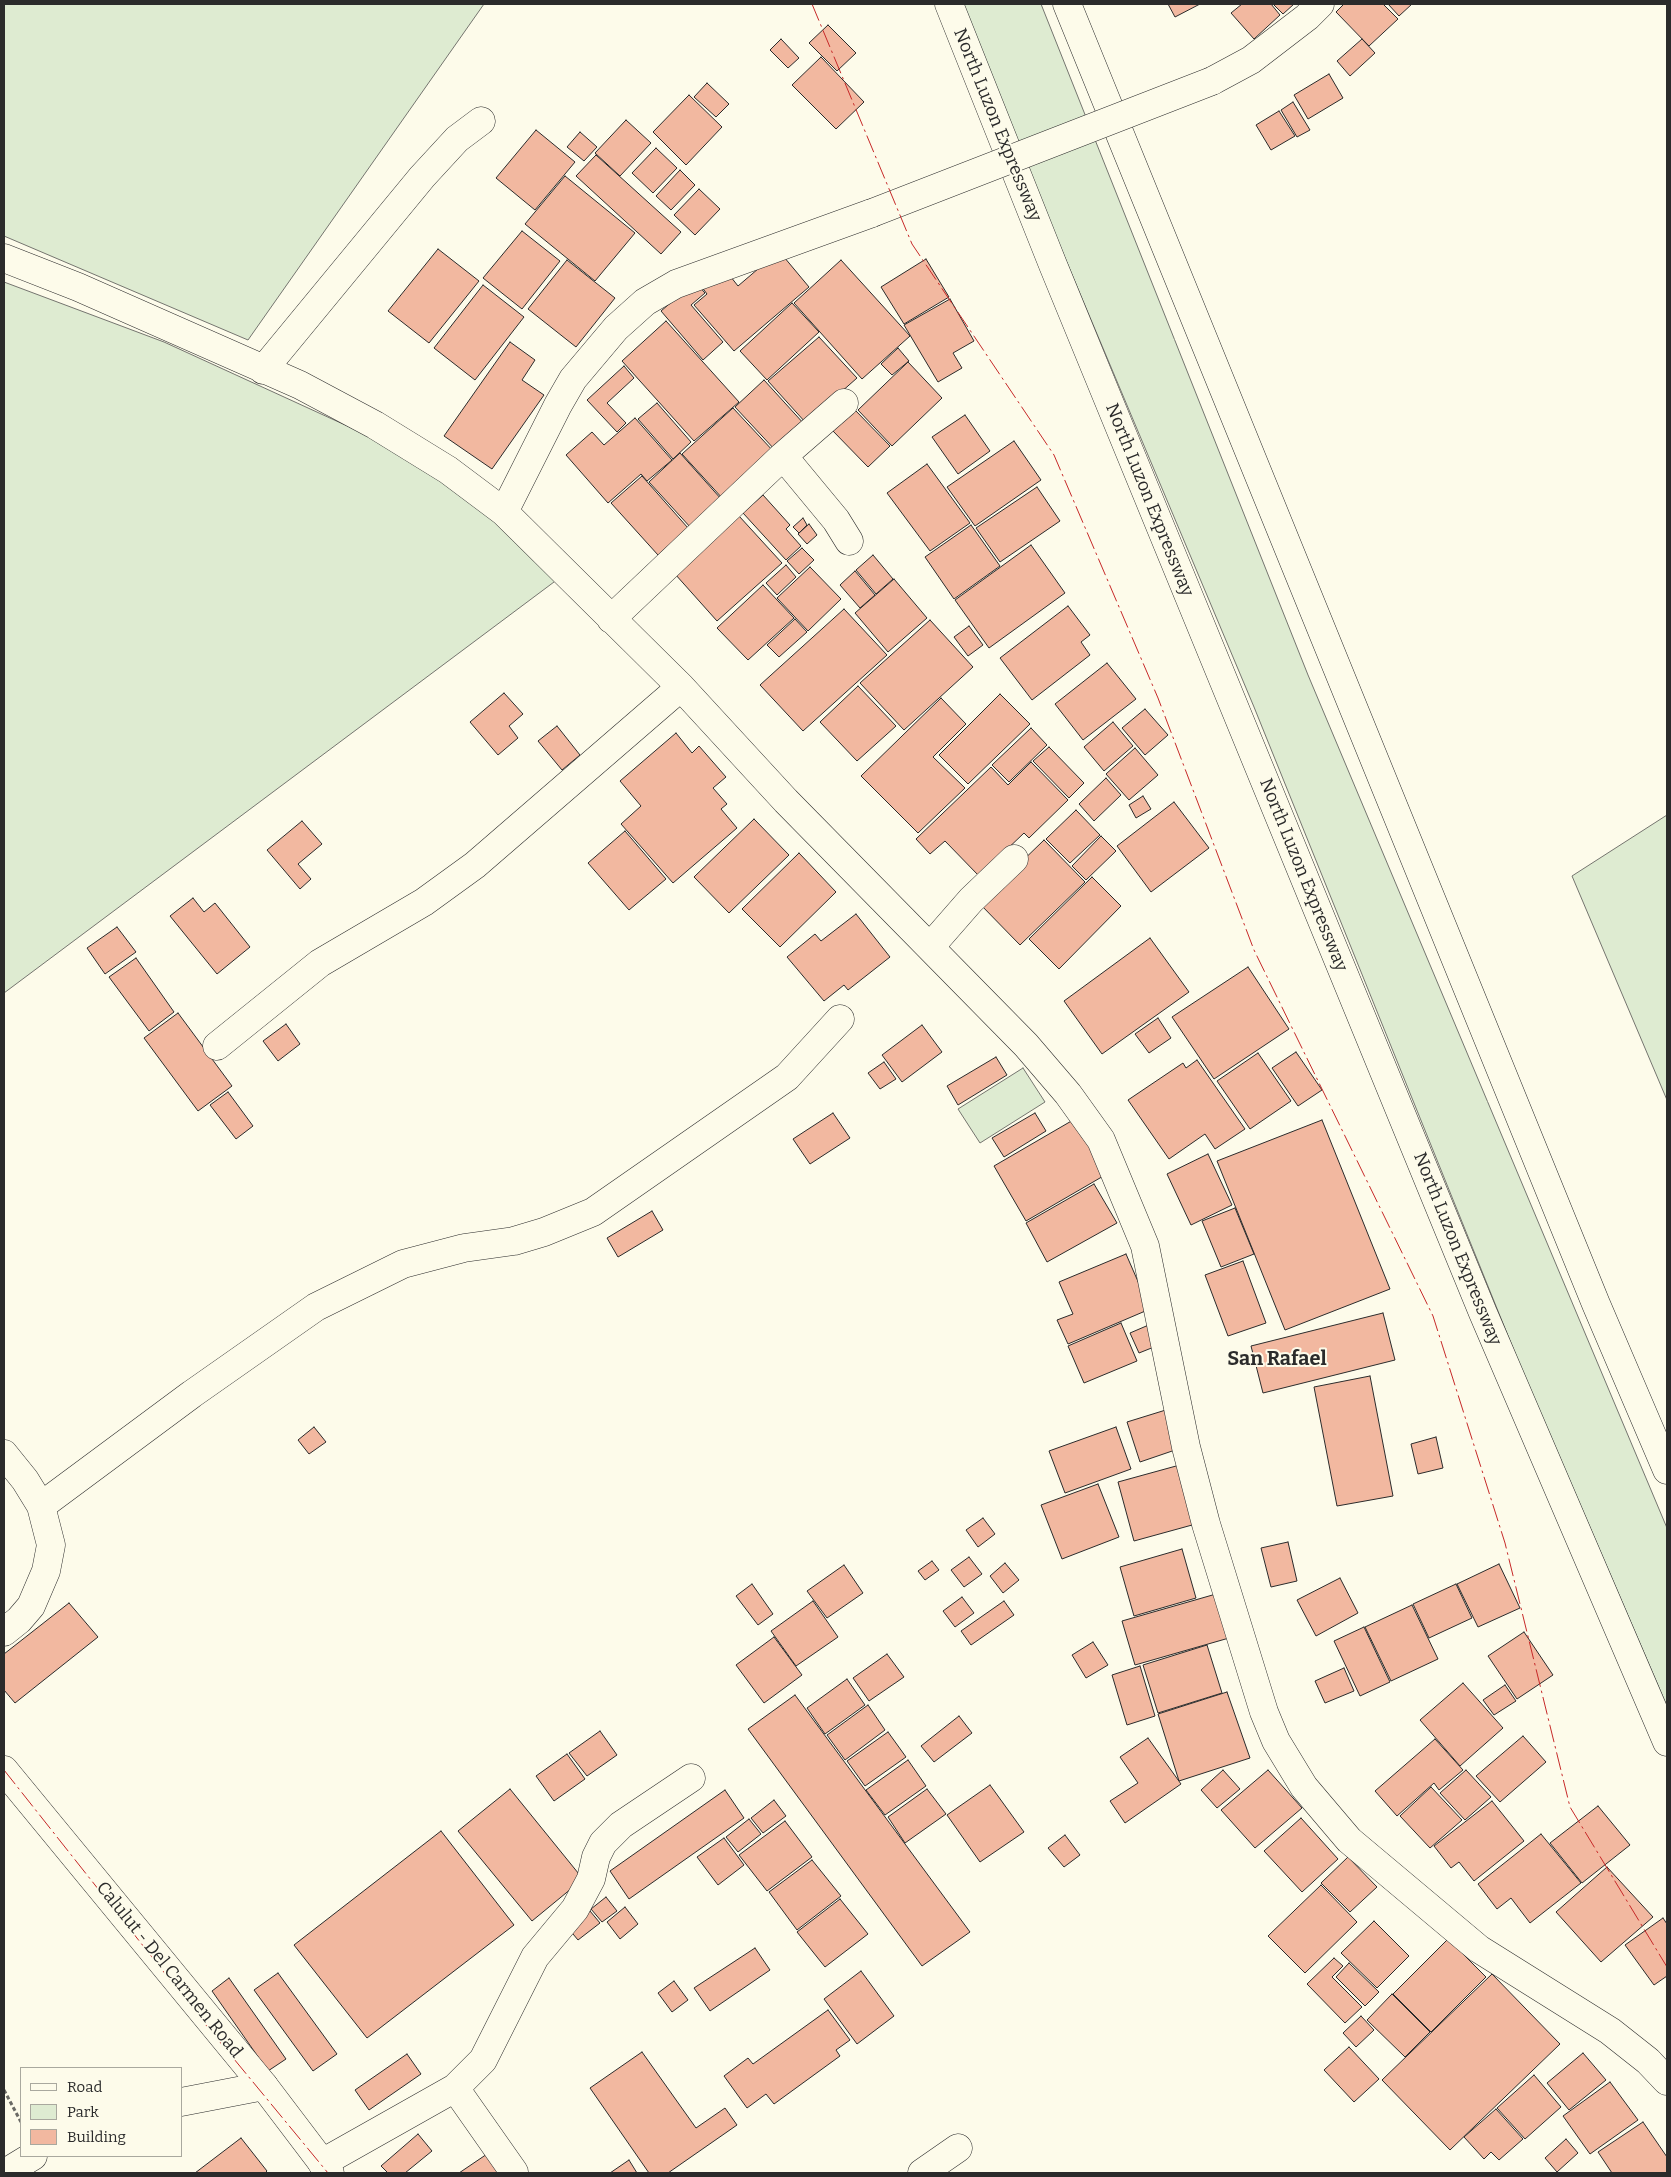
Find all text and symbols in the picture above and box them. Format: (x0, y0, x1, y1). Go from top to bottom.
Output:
street label: North Luzon Expressway (948, 25, 1046, 225)
street label: North Luzon Expressway (1100, 400, 1198, 600)
street label: North Luzon Expressway (1254, 775, 1352, 975)
street label: North Luzon Expressway (1408, 1149, 1506, 1349)
district label: San Rafael (1227, 1347, 1327, 1371)
street label: Calulut - Del Carmen Road (91, 1878, 247, 2062)
legend (20, 2067, 182, 2157)
text: Road (67, 2078, 102, 2096)
text: Park (67, 2103, 99, 2121)
text: Building (67, 2128, 126, 2146)

